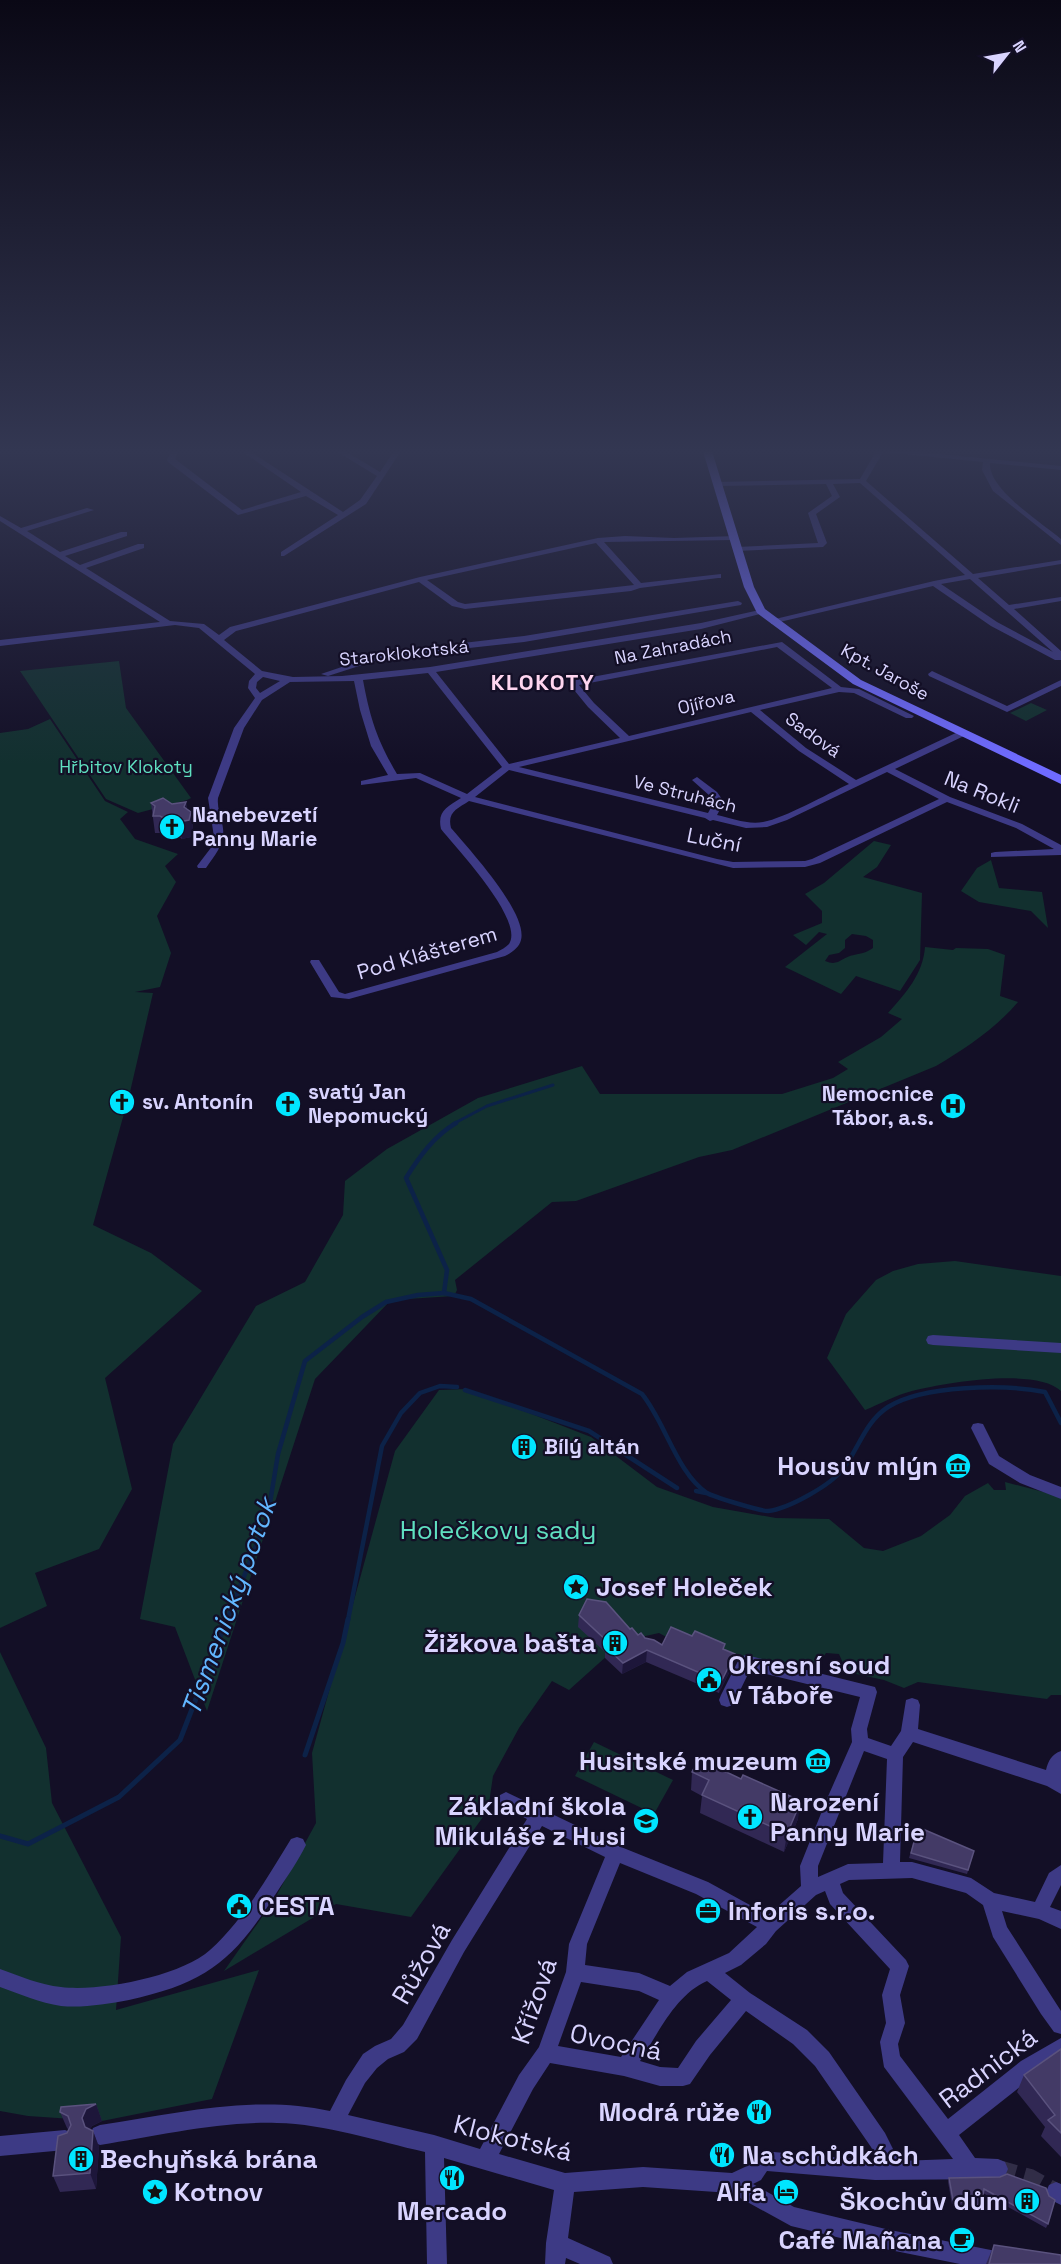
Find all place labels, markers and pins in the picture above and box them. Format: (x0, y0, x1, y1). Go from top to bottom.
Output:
place label: Nanebevzetí Panny Marie (192, 801, 318, 852)
church icon: Nanebevzetí Panny Marie (157, 812, 187, 842)
place label: svatý Jan Nepomucký (308, 1078, 428, 1129)
place label: Nemocnice Tábor, a.s. (822, 1080, 934, 1131)
church icon: sv. Antonín (107, 1087, 137, 1117)
place label: sv. Antonín (142, 1088, 253, 1115)
church icon: svatý Jan Nepomucký (273, 1089, 303, 1119)
hospital icon: Nemocnice Tábor, a.s. (938, 1091, 968, 1121)
building icon: Bílý altán (509, 1432, 539, 1462)
place label: Bílý altán (544, 1433, 640, 1460)
place label: Housův mlýn (777, 1449, 938, 1483)
museum icon: Housův mlýn (943, 1451, 973, 1481)
place label: Josef Holeček (596, 1570, 773, 1604)
place icon: Josef Holeček (561, 1572, 591, 1602)
place label: Žižkova bašta (424, 1626, 596, 1660)
building icon: Žižkova bašta (600, 1628, 630, 1658)
place label: Okresní soud v Táboře (728, 1648, 890, 1712)
public building icon: Okresní soud v Táboře (694, 1665, 724, 1695)
place label: Husitské muzeum (579, 1744, 798, 1778)
museum icon: Husitské muzeum (803, 1746, 833, 1776)
place label: Narození Panny Marie (770, 1785, 925, 1849)
place label: Základní škola Mikuláše z Husi (435, 1789, 626, 1853)
church icon: Narození Panny Marie (735, 1802, 765, 1832)
school or university icon: Základní škola Mikuláše z Husi (631, 1806, 661, 1836)
place label: CESTA (258, 1889, 335, 1923)
public building icon: CESTA (224, 1891, 254, 1921)
place label: Inforis s.r.o. (728, 1894, 875, 1928)
office icon: Inforis s.r.o. (693, 1896, 723, 1926)
place label: Modrá růže (598, 2095, 740, 2129)
restaurant icon: Modrá růže (744, 2097, 774, 2127)
place label: Na schůdkách (742, 2138, 919, 2172)
restaurant icon: Na schůdkách (707, 2140, 737, 2170)
place label: Bechyňská brána (100, 2142, 318, 2176)
building icon: Bechyňská brána (66, 2144, 96, 2174)
restaurant icon: Mercado (437, 2163, 467, 2193)
place label: Kotnov (174, 2175, 263, 2209)
place label: Alfa (716, 2175, 766, 2209)
place icon: Kotnov (140, 2177, 170, 2207)
hotel icon: Alfa (771, 2177, 801, 2207)
place label: Škochův dům (840, 2184, 1008, 2218)
building icon: Škochův dům (1012, 2186, 1042, 2216)
place label: Mercado (397, 2194, 507, 2228)
place label: Café Mañana (779, 2223, 942, 2257)
cafe icon: Café Mañana (947, 2225, 977, 2255)

